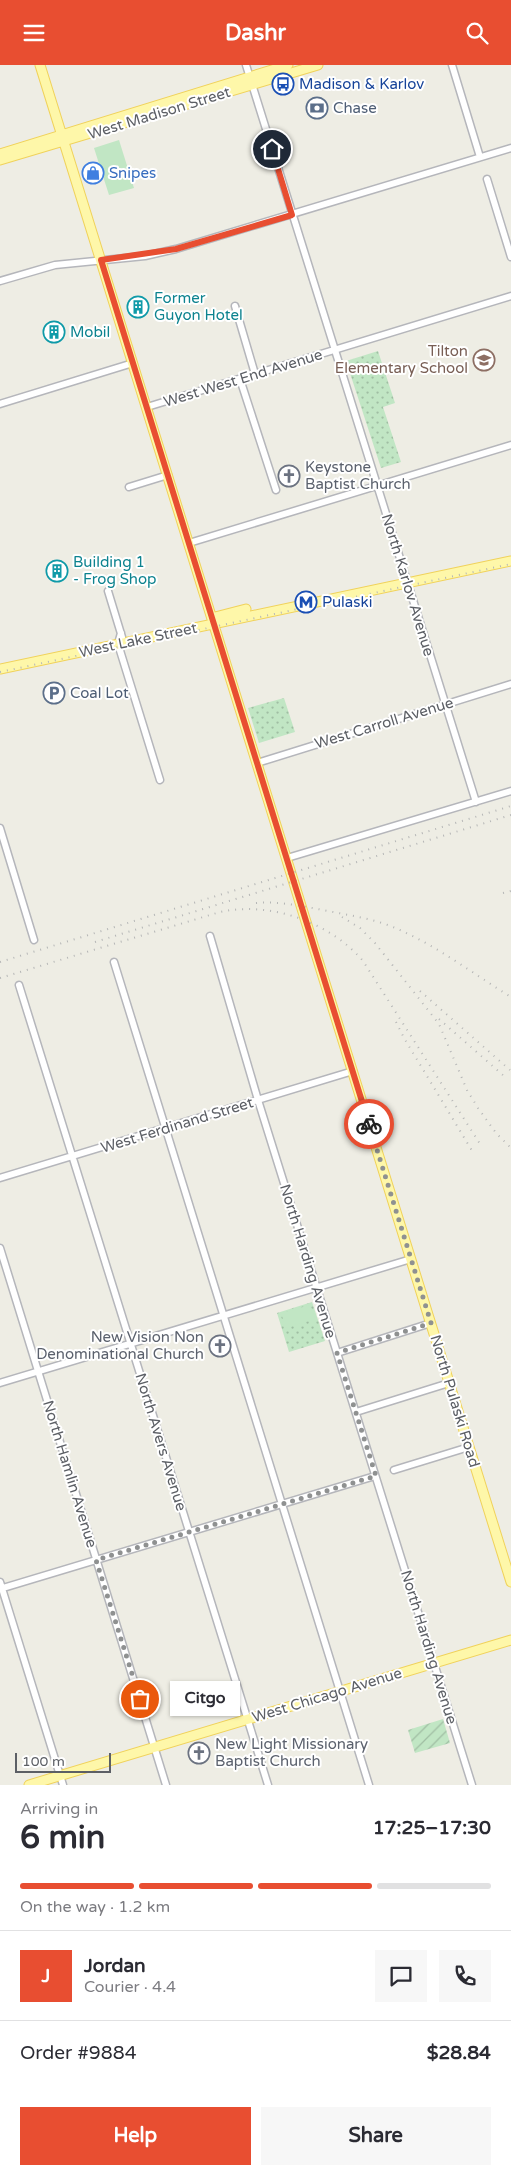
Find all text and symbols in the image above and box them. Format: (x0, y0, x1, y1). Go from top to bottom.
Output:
icon: menu (20, 19, 48, 47)
icon: search (463, 19, 491, 47)
text: Dashr (225, 20, 286, 46)
bus stop icon: Madison & Karlov (271, 72, 295, 96)
place label: Madison & Karlov (299, 75, 424, 93)
street label: West Madison Street (86, 83, 233, 143)
bank icon: Chase (305, 96, 329, 120)
place label: Chase (333, 99, 377, 117)
pin (251, 128, 293, 170)
icon: home (258, 135, 286, 163)
shop icon: Snipes (81, 161, 105, 185)
place label: Snipes (109, 164, 156, 182)
place label: Former Guyon Hotel (154, 289, 243, 324)
building icon: Former Guyon Hotel (126, 295, 150, 319)
building icon: Mobil (42, 320, 66, 344)
place label: Mobil (70, 323, 110, 341)
place label: Tilton Elementary School (335, 342, 468, 377)
street label: West West End Avenue (161, 345, 325, 411)
school or university icon: Tilton Elementary School (472, 348, 496, 372)
place label: Keystone Baptist Church (305, 458, 411, 493)
church icon: Keystone Baptist Church (277, 464, 301, 488)
street label: North Karlov Avenue (378, 512, 438, 658)
place label: Building 1 - Frog Shop (73, 553, 157, 588)
building icon: Building 1 - Frog Shop (45, 559, 69, 583)
metro station icon: Pulaski (294, 590, 318, 614)
place label: Pulaski (322, 593, 372, 611)
street label: West Lake Street (77, 619, 199, 661)
parking icon: Coal Lot (42, 681, 66, 705)
place label: Coal Lot (70, 684, 129, 702)
street label: West Carroll Avenue (312, 693, 456, 753)
street label: West Ferdinand Street (99, 1093, 256, 1157)
courier (344, 1099, 394, 1149)
icon: bike (355, 1110, 383, 1138)
street label: North Harding Avenue (276, 1182, 340, 1340)
place label: New Vision Non Denominational Church (36, 1328, 204, 1363)
street label: North Pulaski Road (426, 1333, 484, 1469)
church icon: New Vision Non Denominational Church (208, 1334, 232, 1358)
street label: North Avers Avenue (131, 1371, 191, 1513)
street label: North Hamlin Avenue (39, 1398, 101, 1550)
street label: North Harding Avenue (397, 1568, 461, 1726)
street label: West Chicago Avenue (250, 1664, 404, 1726)
pin (119, 1678, 161, 1720)
callout: Citgo (170, 1681, 240, 1717)
icon: bag (126, 1685, 154, 1713)
text: Citgo (185, 1688, 225, 1708)
place label: New Light Missionary Baptist Church (215, 1735, 368, 1770)
church icon: New Light Missionary Baptist Church (187, 1741, 211, 1765)
scale bar (15, 1750, 111, 1773)
text: 100 m (22, 1753, 65, 1770)
text: Arriving in (20, 1799, 98, 1819)
text: 17:25–17:30 (373, 1817, 491, 1839)
text: 6 min (20, 1819, 105, 1857)
text: On the way · 1.2 km (20, 1897, 170, 1917)
button: chat (375, 1950, 427, 2002)
button: phone (439, 1950, 491, 2002)
text: Jordan (84, 1955, 146, 1977)
text: J (42, 1965, 50, 1987)
text: Courier · 4.4 (84, 1977, 176, 1997)
text: Order #9884 (20, 2042, 137, 2064)
text: $28.84 (427, 2042, 491, 2064)
button: Help (20, 2107, 251, 2165)
button: Share (261, 2107, 491, 2165)

